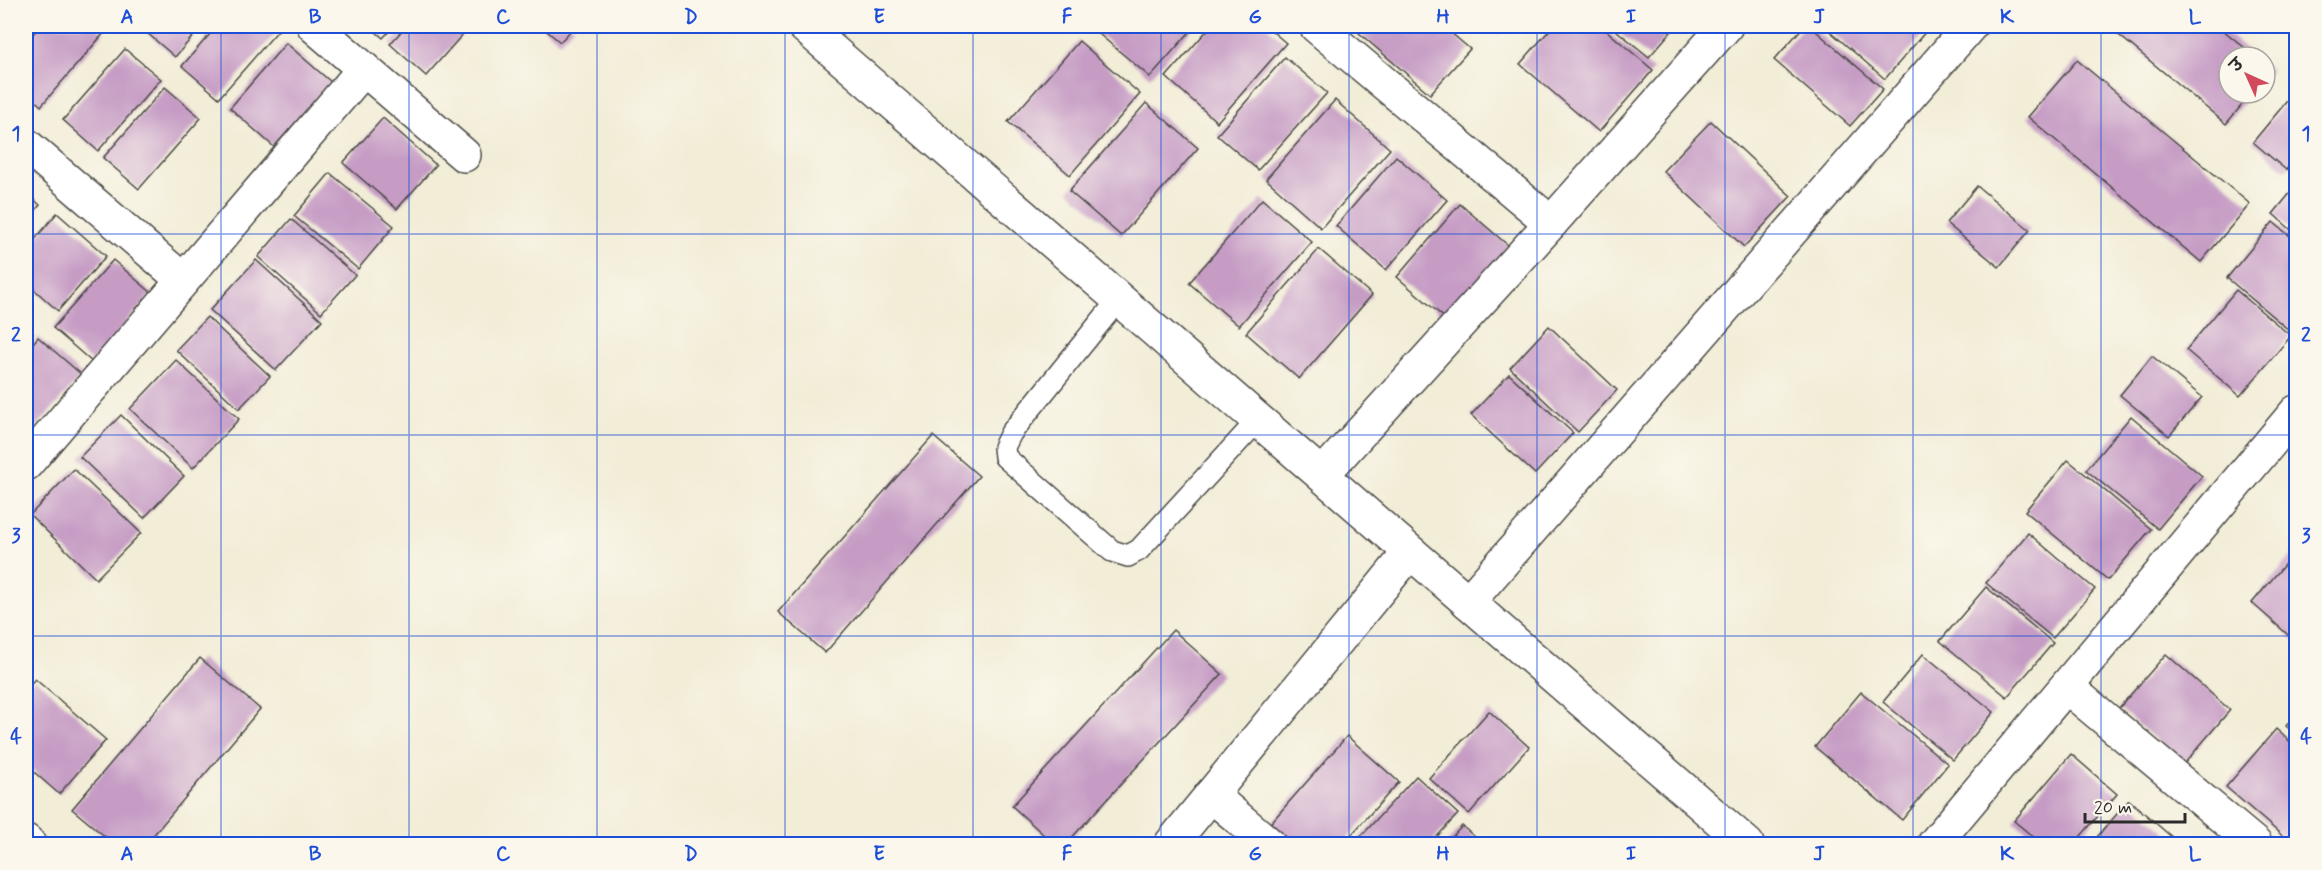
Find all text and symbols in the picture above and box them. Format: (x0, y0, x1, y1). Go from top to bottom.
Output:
text: A (120, 4, 134, 31)
text: B (309, 4, 322, 31)
text: C (496, 4, 511, 31)
text: D (684, 4, 698, 31)
text: E (873, 4, 885, 31)
text: F (1062, 4, 1073, 31)
text: G (1248, 4, 1262, 31)
text: H (1436, 4, 1450, 31)
text: I (1626, 4, 1636, 31)
text: J (1813, 4, 1825, 31)
text: K (2000, 4, 2015, 31)
text: L (2189, 4, 2202, 31)
north arrow (2217, 45, 2277, 105)
text: उ (2225, 53, 2250, 78)
text: 1 (12, 121, 20, 148)
text: 1 (2302, 121, 2310, 148)
text: 2 (11, 322, 21, 349)
text: 2 (2301, 322, 2311, 349)
text: 3 (11, 523, 21, 550)
text: 3 (2301, 523, 2311, 550)
text: 4 (10, 724, 22, 751)
text: 4 (2300, 724, 2312, 751)
scale bar (2085, 786, 2186, 824)
text: 20 m (2094, 796, 2132, 820)
text: A (120, 841, 134, 868)
text: B (309, 841, 322, 868)
text: C (496, 841, 511, 868)
text: D (684, 841, 698, 868)
text: E (873, 841, 885, 868)
text: F (1062, 841, 1073, 868)
text: G (1248, 841, 1262, 868)
text: H (1436, 841, 1450, 868)
text: I (1626, 841, 1636, 868)
text: J (1813, 841, 1825, 868)
text: K (2000, 841, 2015, 868)
text: L (2189, 841, 2202, 868)

